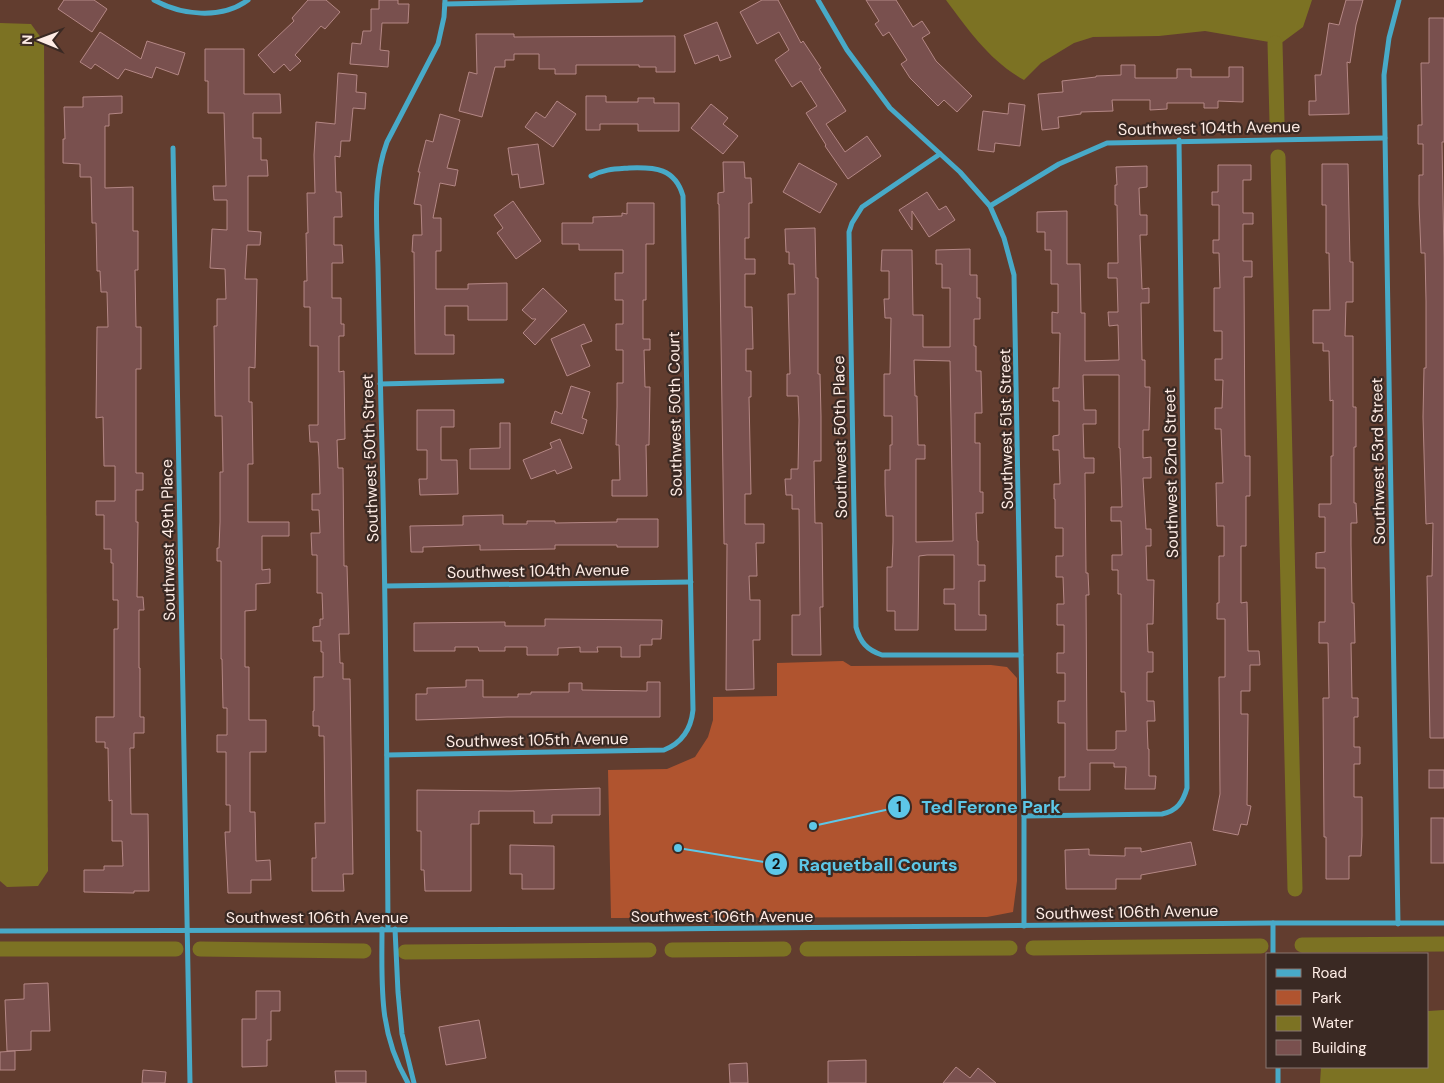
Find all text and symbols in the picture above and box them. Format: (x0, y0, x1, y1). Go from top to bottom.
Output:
north arrow (15, 15, 65, 65)
text: N (18, 35, 36, 45)
street label: Southwest 104th Avenue (1118, 116, 1300, 140)
street label: Southwest 50th Court (663, 331, 687, 497)
street label: Southwest 51st Street (994, 348, 1018, 510)
street label: Southwest 50th Place (828, 355, 852, 519)
street label: Southwest 50th Street (357, 373, 383, 543)
street label: Southwest 53rd Street (1366, 377, 1390, 545)
street label: Southwest 52nd Street (1159, 388, 1183, 558)
street label: Southwest 49th Place (156, 459, 180, 621)
street label: Southwest 104th Avenue (447, 559, 629, 583)
street label: Southwest 105th Avenue (446, 728, 628, 752)
callout: Ted Ferone Park (887, 790, 1071, 823)
text: Ted Ferone Park (921, 795, 1061, 819)
text: 1 (896, 797, 902, 817)
callout: Raquetball Courts (763, 848, 967, 881)
text: Raquetball Courts (798, 853, 958, 877)
text: 2 (772, 854, 781, 874)
street label: Southwest 106th Avenue (1035, 900, 1219, 924)
street label: Southwest 106th Avenue (631, 906, 813, 927)
street label: Southwest 106th Avenue (226, 907, 408, 928)
legend (1266, 953, 1429, 1068)
text: Road (1312, 963, 1347, 983)
text: Park (1312, 988, 1342, 1008)
text: Water (1312, 1013, 1354, 1033)
text: Building (1312, 1038, 1367, 1058)

